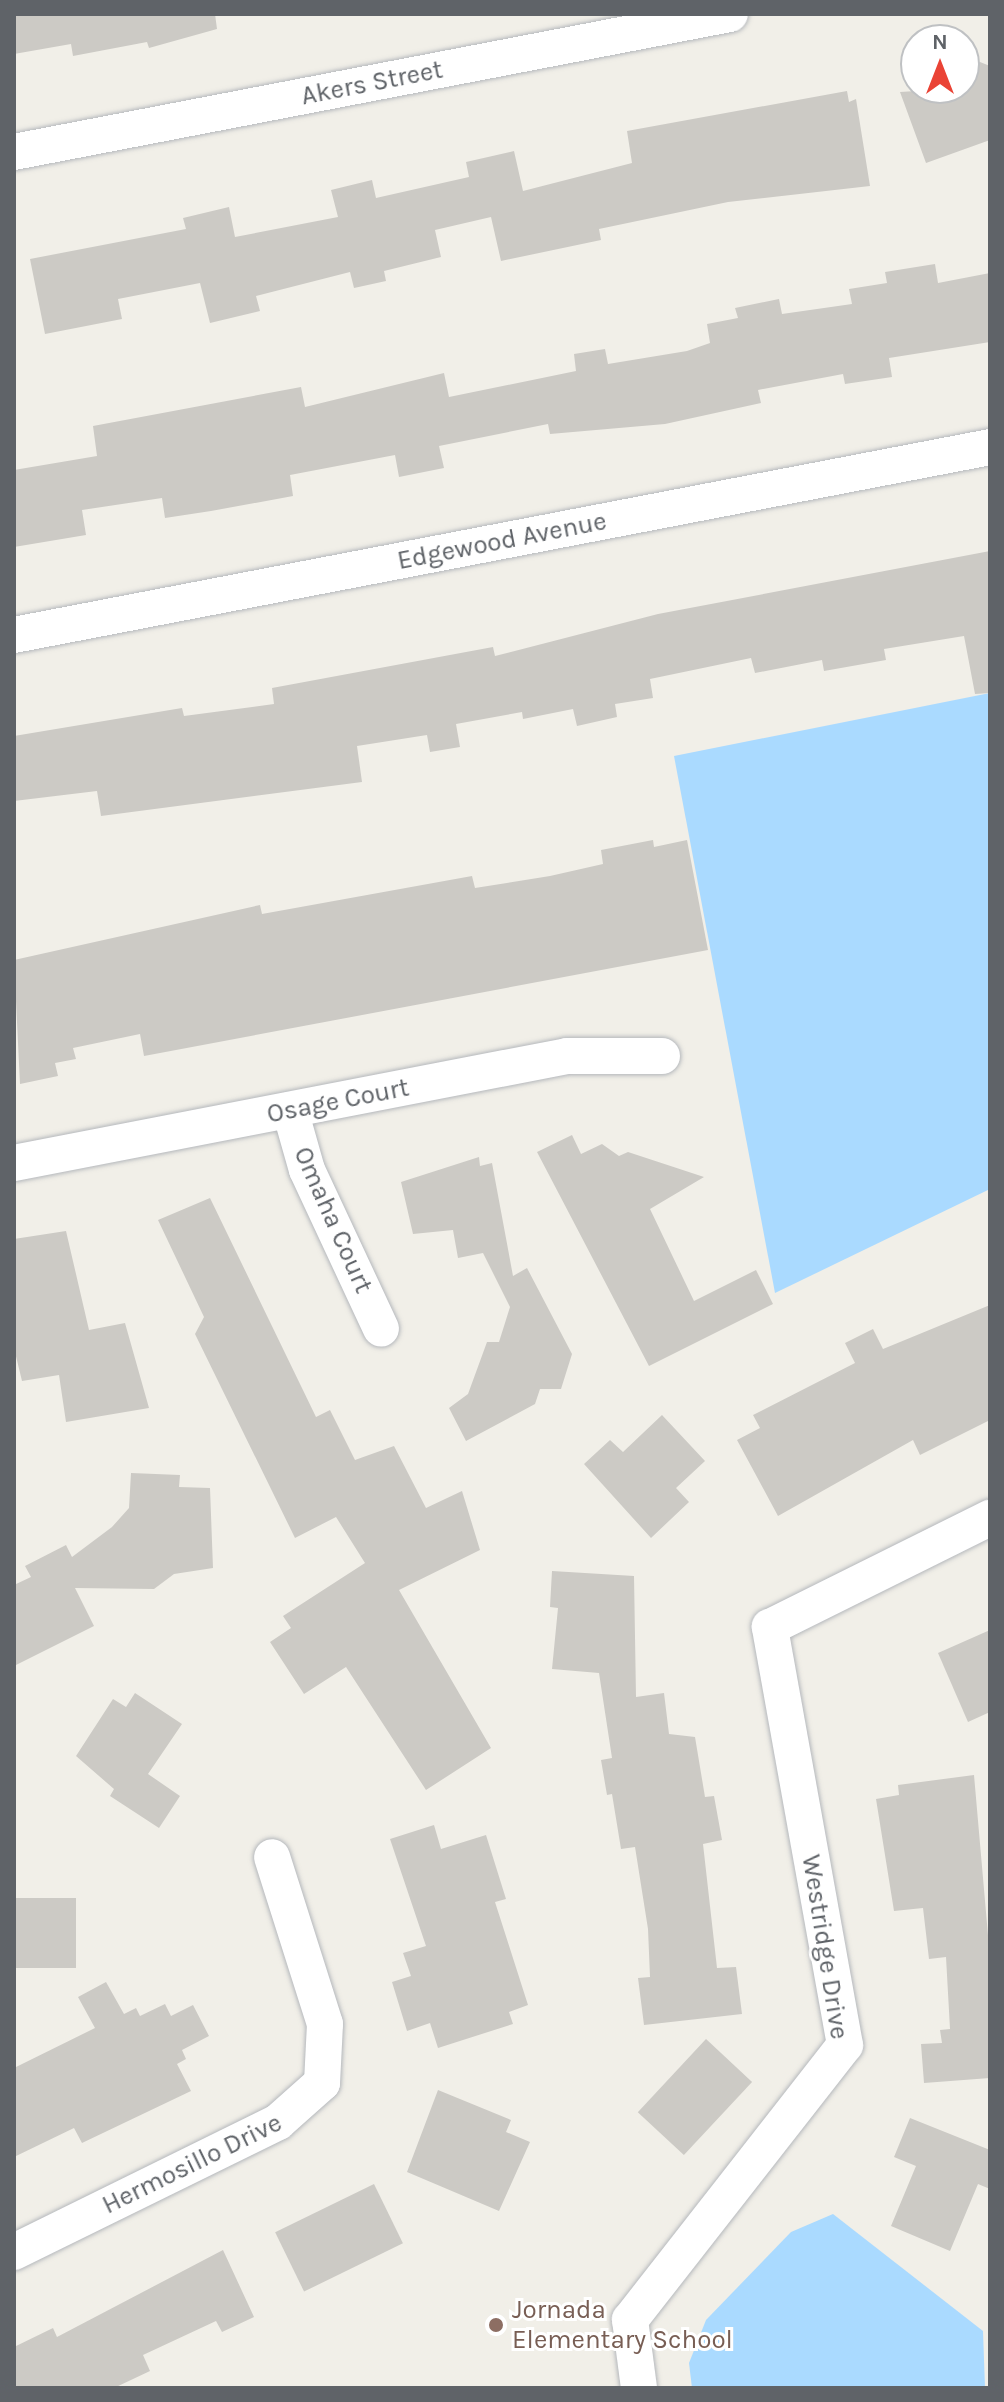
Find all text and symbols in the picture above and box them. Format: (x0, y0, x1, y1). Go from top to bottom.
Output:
north arrow (900, 24, 980, 104)
text: N (932, 29, 948, 55)
street label: Akers Street (299, 54, 445, 112)
street label: Edgewood Avenue (395, 505, 609, 577)
street label: Osage Court (264, 1072, 412, 1130)
street label: Omaha Court (287, 1142, 379, 1298)
street label: Westridge Drive (795, 1852, 855, 2042)
street label: Hermosillo Drive (97, 2107, 287, 2221)
place label: Jornada Elementary School (512, 2294, 733, 2356)
marker: Jornada Elementary School (487, 2316, 505, 2334)

